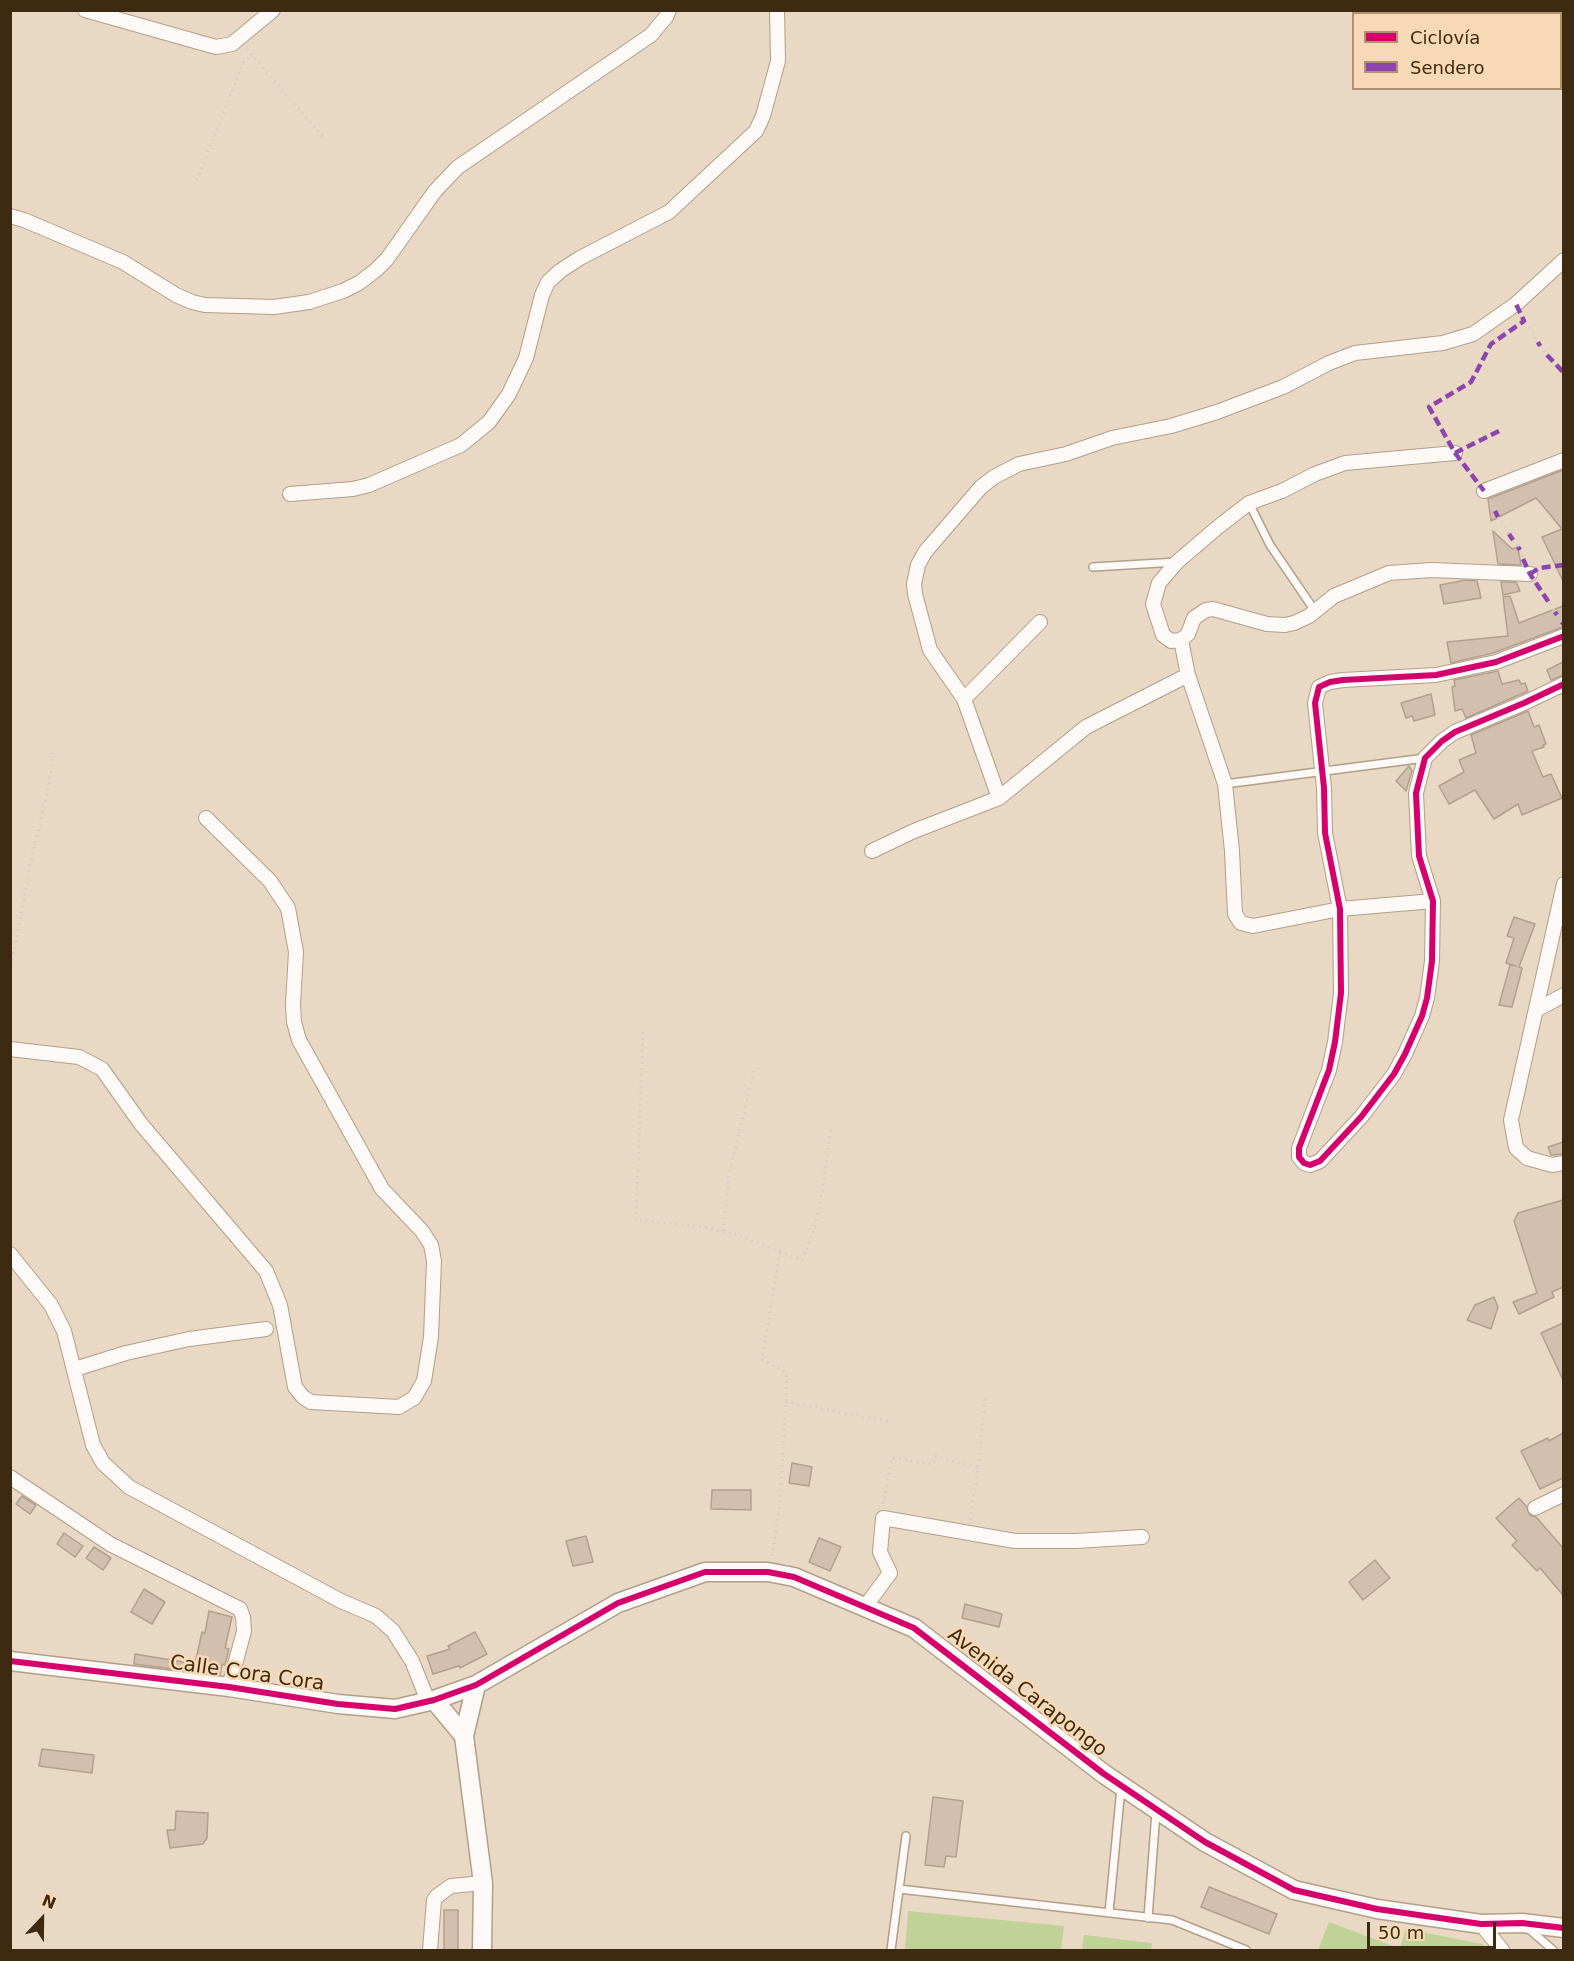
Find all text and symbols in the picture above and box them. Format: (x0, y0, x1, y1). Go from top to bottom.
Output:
legend (1352, 12, 1562, 90)
text: Ciclovía (1410, 27, 1480, 48)
text: Sendero (1410, 57, 1484, 78)
street label: Avenida Carapongo (943, 1623, 1111, 1763)
street label: Calle Cora Cora (168, 1651, 326, 1697)
north arrow (12, 1889, 72, 1949)
text: N (39, 1891, 59, 1913)
scale bar (1370, 1910, 1499, 1948)
text: 50 m (1378, 1922, 1424, 1943)

